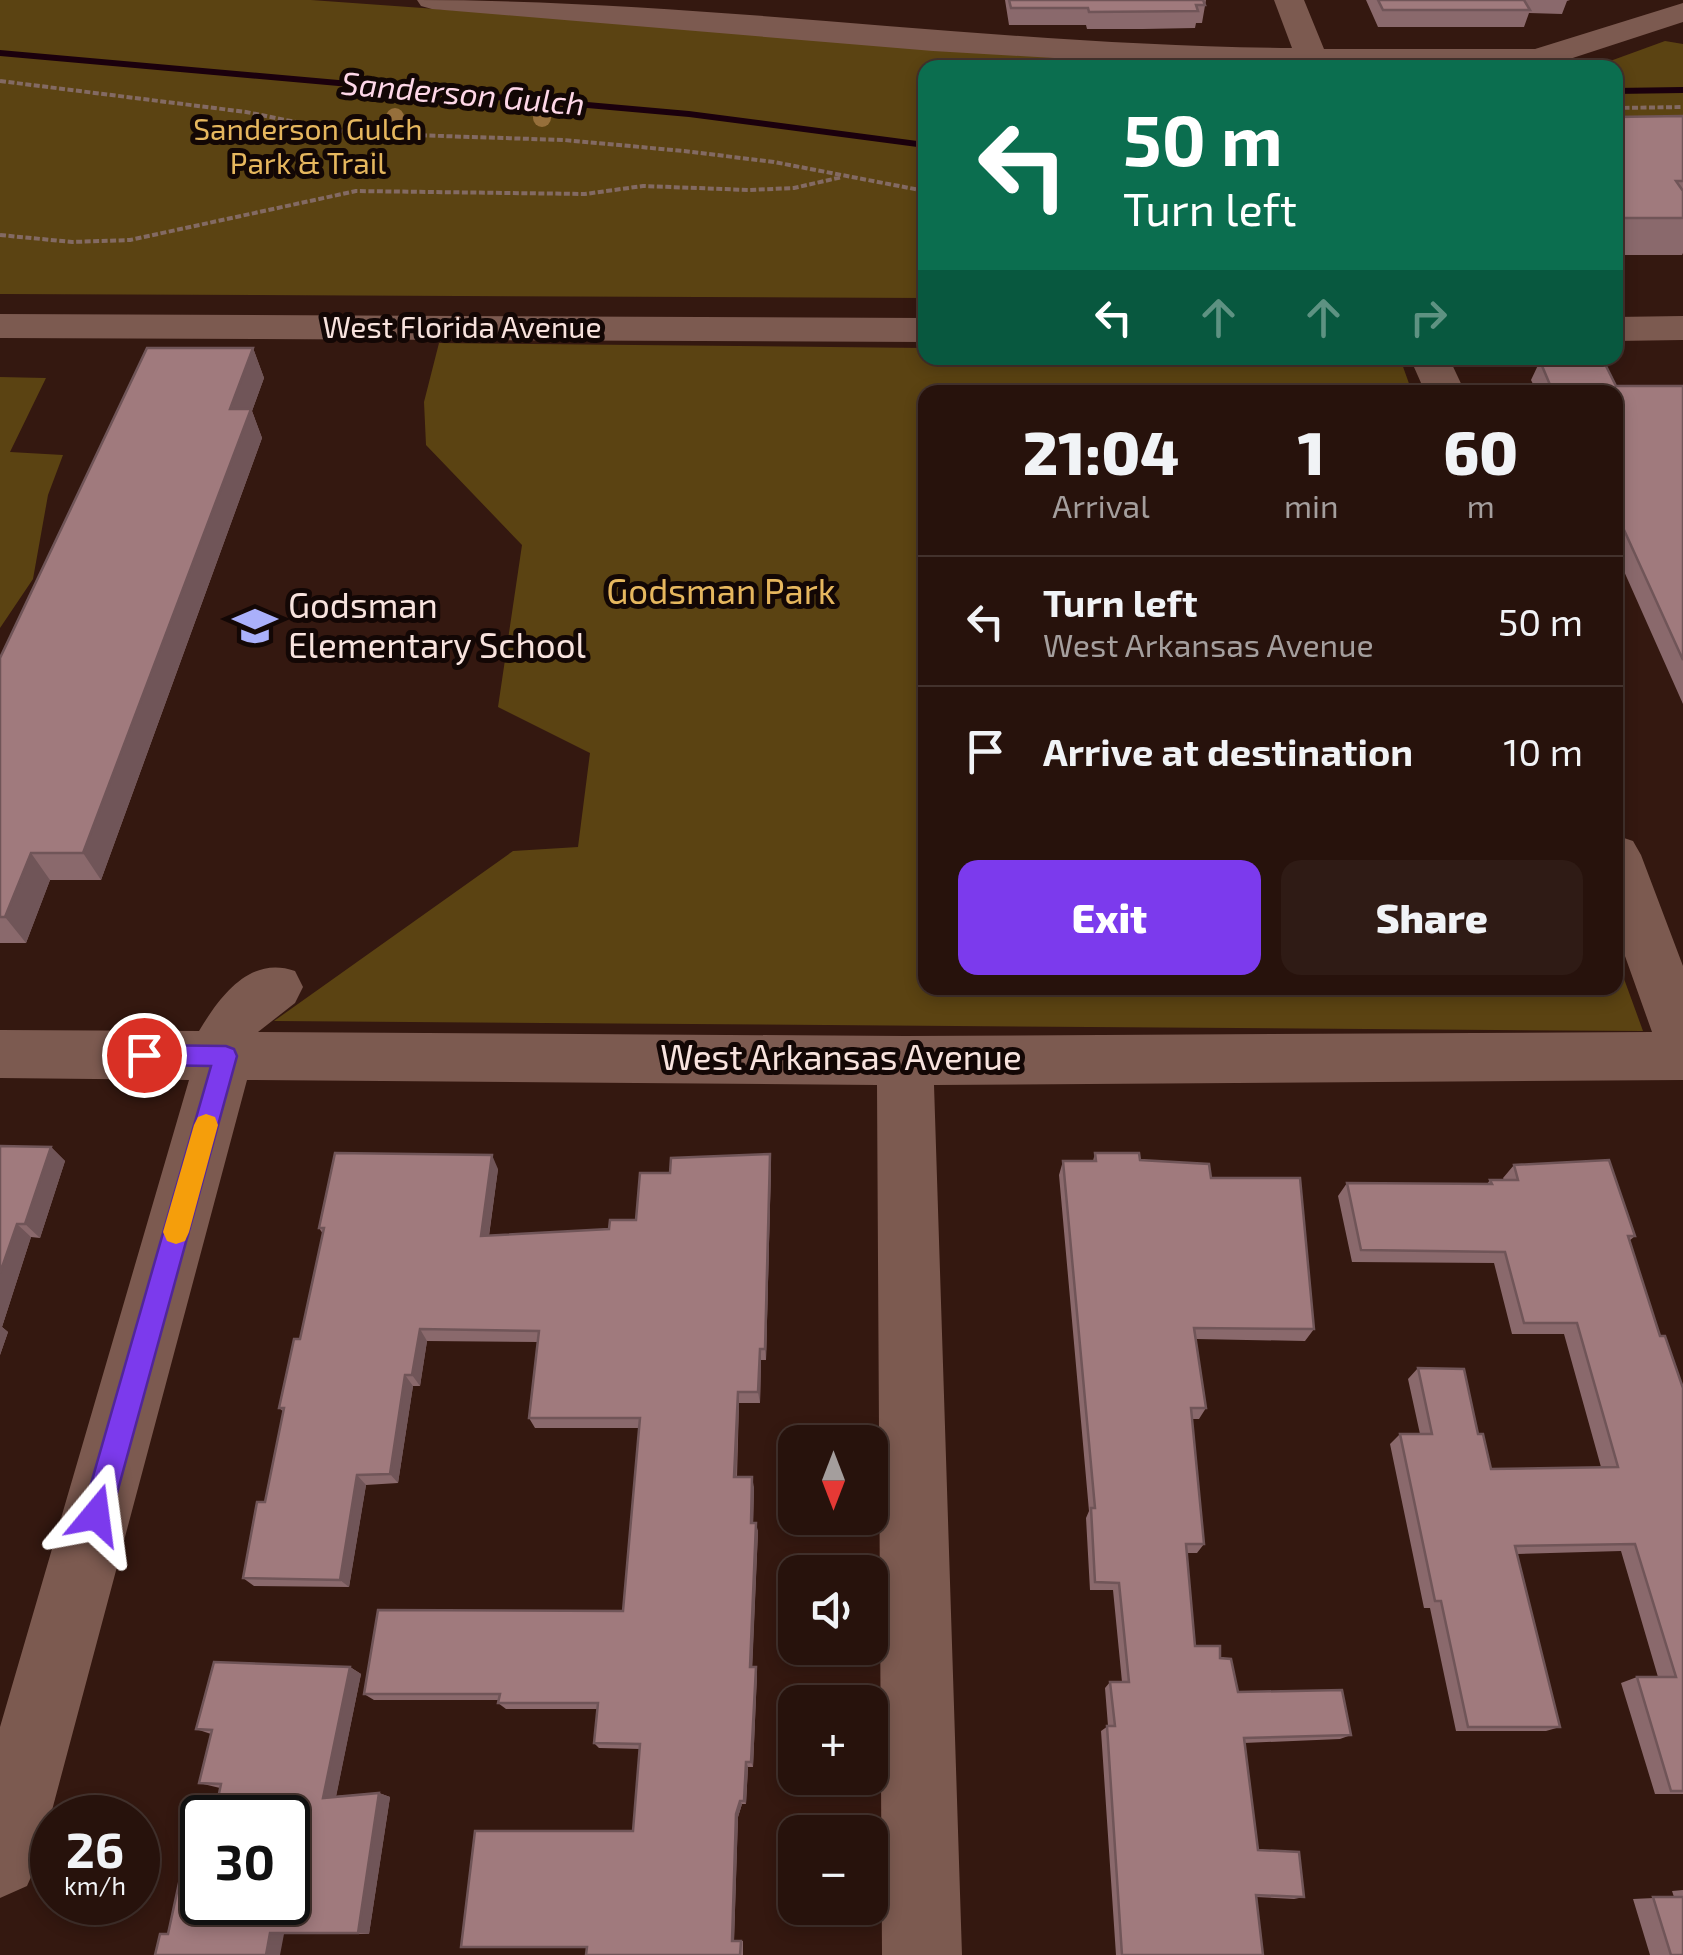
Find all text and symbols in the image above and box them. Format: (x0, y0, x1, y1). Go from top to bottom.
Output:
water label: Sanderson Gulch (340, 62, 587, 122)
text: 50 m (1123, 96, 1283, 180)
icon: left (958, 100, 1088, 230)
park label: Sanderson Gulch Park & Trail (193, 110, 423, 180)
text: Turn left (1123, 181, 1297, 235)
icon: left (1086, 290, 1141, 345)
icon: ahead (1191, 290, 1246, 345)
icon: ahead (1296, 290, 1351, 345)
icon: right (1401, 290, 1456, 345)
street label: West Florida Avenue (322, 308, 602, 344)
text: 21:04 (1023, 415, 1179, 487)
text: 1 (1298, 415, 1325, 487)
text: 60 (1443, 415, 1518, 487)
text: Arrival (1052, 486, 1150, 524)
text: min (1284, 486, 1339, 524)
text: m (1467, 486, 1495, 524)
park label: Godsman Park (606, 569, 836, 611)
text: Turn left (1043, 579, 1198, 625)
place label: Godsman Elementary School (288, 583, 587, 665)
icon: left (958, 594, 1013, 649)
text: 50 m (1498, 598, 1583, 644)
school or university icon: Godsman Elementary School (231, 602, 279, 650)
text: West Arkansas Avenue (1043, 625, 1374, 663)
icon: arrive (958, 724, 1013, 779)
text: Arrive at destination (1043, 728, 1413, 774)
text: 10 m (1503, 728, 1583, 774)
button: Exit (958, 860, 1261, 975)
button: Share (1281, 860, 1583, 975)
pin (102, 1013, 187, 1098)
icon: arrive (117, 1028, 172, 1083)
street label: West Arkansas Avenue (660, 1035, 1022, 1077)
north arrow (778, 1425, 888, 1535)
map controls (778, 1425, 888, 1925)
position arrow (44, 1463, 148, 1567)
button: sound (778, 1555, 888, 1665)
button: + (778, 1685, 888, 1795)
speed limit sign: 30 (180, 1795, 310, 1925)
button: − (778, 1815, 888, 1925)
text: 26 (66, 1818, 124, 1878)
text: km/h (64, 1870, 126, 1900)

